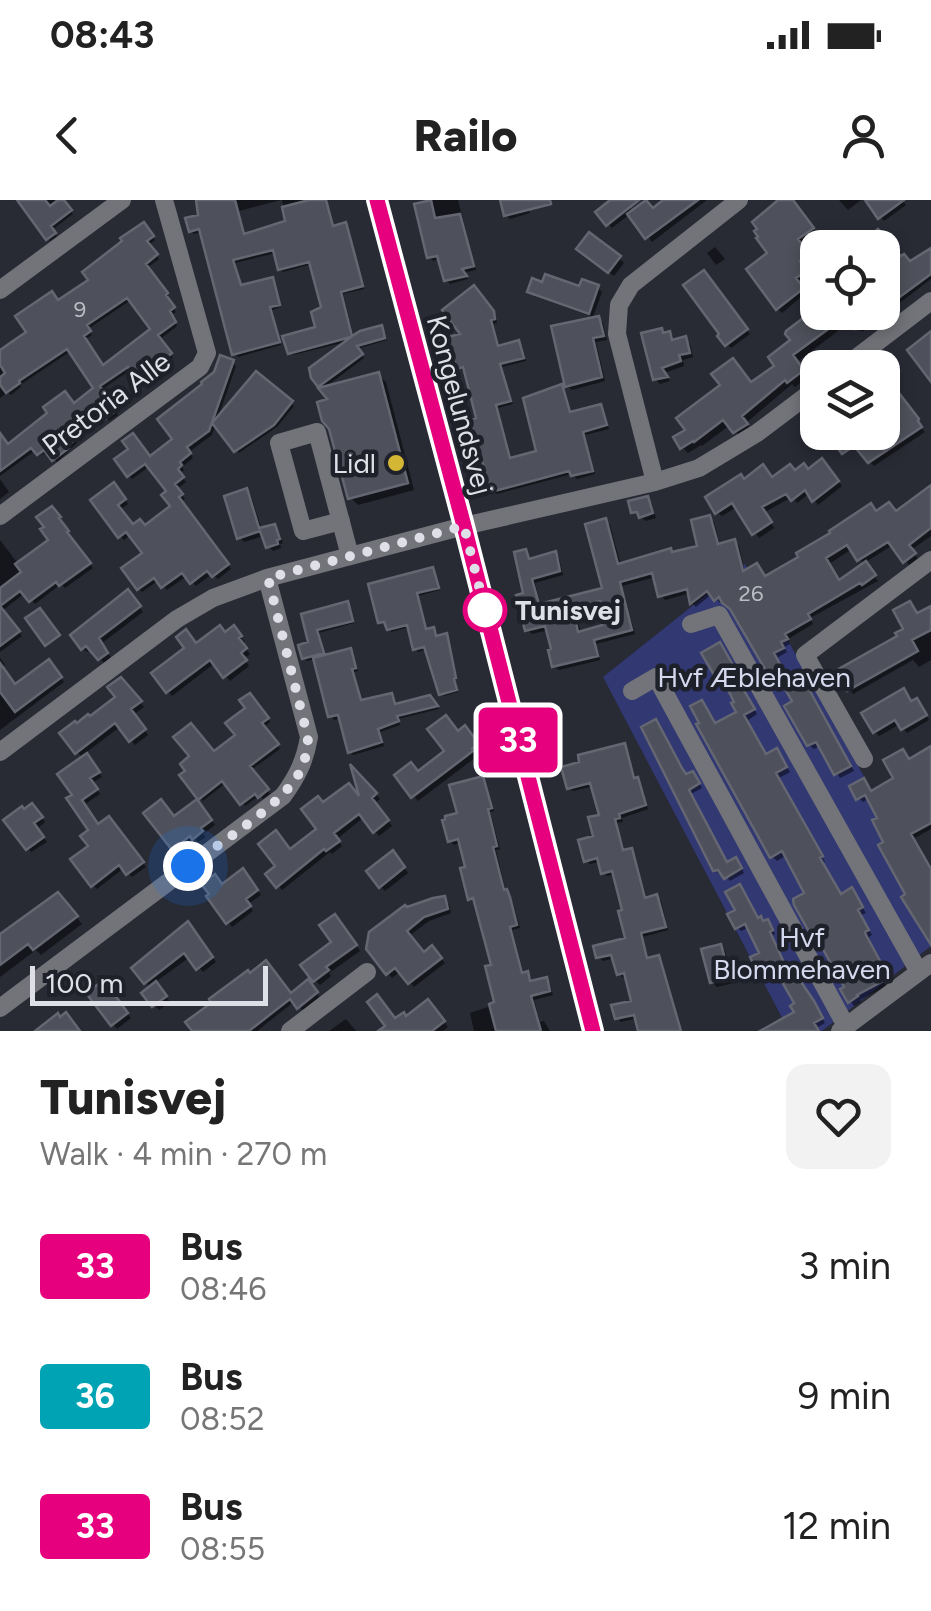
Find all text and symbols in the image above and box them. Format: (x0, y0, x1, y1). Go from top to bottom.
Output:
text: 08:43 (50, 12, 155, 58)
icon: back (40, 108, 95, 163)
text: Railo (414, 108, 517, 162)
icon: person (836, 108, 891, 163)
map controls (800, 230, 900, 450)
button: locate (800, 230, 900, 330)
house number: 9 (74, 296, 86, 323)
street label: Kongelundsvej (420, 312, 500, 498)
street label: Pretoria Alle (35, 344, 177, 462)
button: layers (800, 350, 900, 450)
place label: Lidl (332, 446, 376, 480)
marker: Lidl (385, 452, 407, 474)
house number: 26 (739, 580, 763, 607)
marker: Tunisvej (464, 589, 506, 631)
place label: Tunisvej (515, 593, 621, 627)
park label: Hvf Æblehaven (657, 660, 851, 694)
line badge: 33 (473, 708, 563, 772)
text: 33 (499, 719, 537, 761)
your location (163, 841, 213, 891)
park label: Hvf Blommehaven (713, 920, 891, 986)
scale bar (30, 961, 268, 1006)
text: 100 m (45, 966, 123, 1000)
button: heart (786, 1064, 891, 1169)
text: Tunisvej (40, 1068, 226, 1126)
text: Walk · 4 min · 270 m (40, 1135, 327, 1173)
text: Bus (180, 1224, 243, 1270)
text: 3 min (799, 1243, 891, 1289)
text: 33 (76, 1245, 114, 1287)
text: 08:46 (180, 1270, 266, 1308)
text: Bus (180, 1354, 243, 1400)
text: 9 min (798, 1373, 891, 1419)
text: 36 (75, 1375, 115, 1417)
text: 08:52 (180, 1400, 265, 1438)
text: Bus (180, 1484, 243, 1530)
text: 12 min (782, 1503, 891, 1549)
text: 33 (76, 1505, 114, 1547)
text: 08:55 (180, 1530, 265, 1568)

